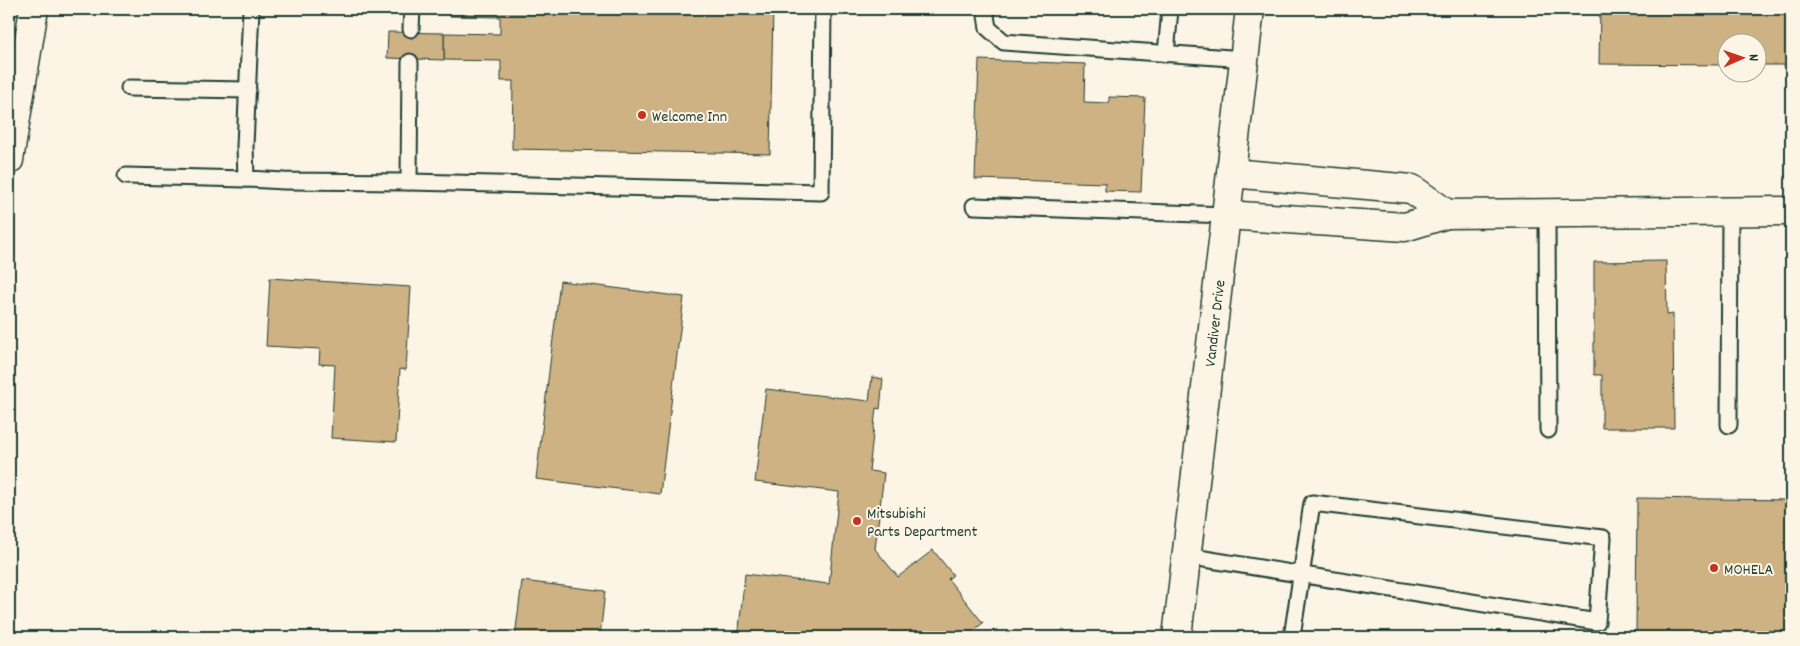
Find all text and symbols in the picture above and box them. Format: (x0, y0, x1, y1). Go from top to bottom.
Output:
north arrow (1718, 32, 1768, 82)
text: N (1743, 54, 1763, 62)
place label: Welcome Inn (652, 106, 727, 129)
marker: Welcome Inn (636, 109, 648, 121)
street label: Vandiver Drive (1200, 279, 1232, 368)
place label: Mitsubishi Parts Department (867, 503, 977, 544)
marker: Mitsubishi Parts Department (851, 515, 863, 527)
place label: MOHELA (1724, 559, 1774, 582)
marker: MOHELA (1708, 562, 1720, 574)

